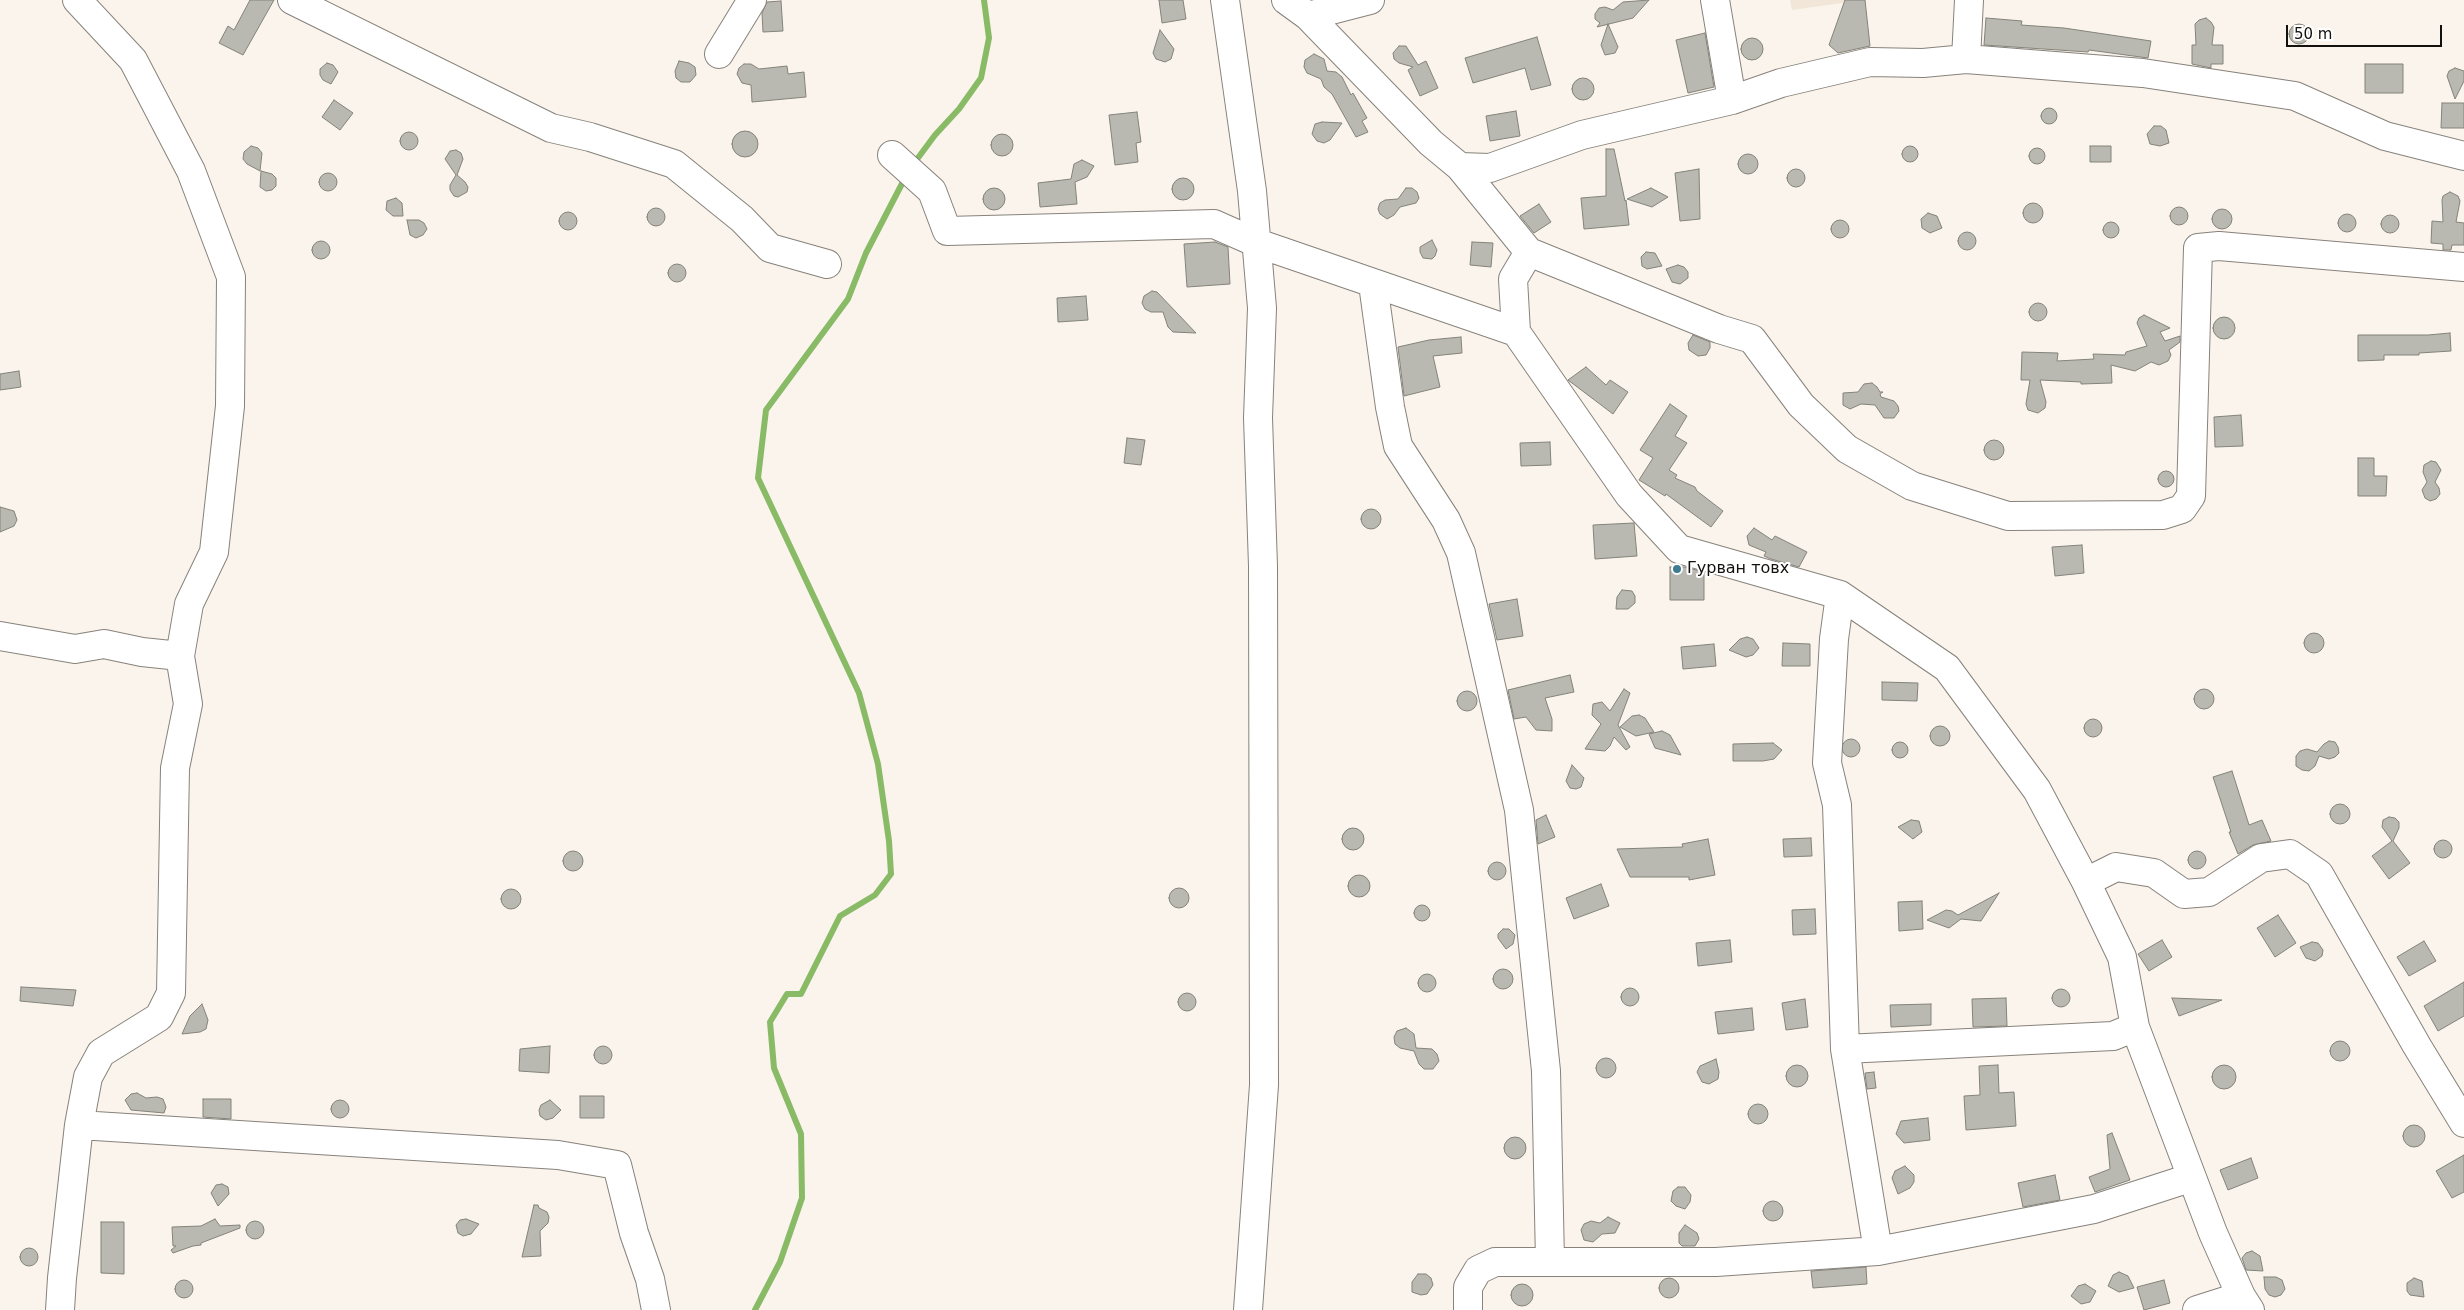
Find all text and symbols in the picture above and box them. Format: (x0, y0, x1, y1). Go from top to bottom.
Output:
scale bar (2289, 15, 2445, 47)
text: 50 m (2294, 25, 2332, 43)
place label: Гурван товх (1687, 559, 1789, 579)
marker: Гурван товх (1671, 563, 1683, 575)

